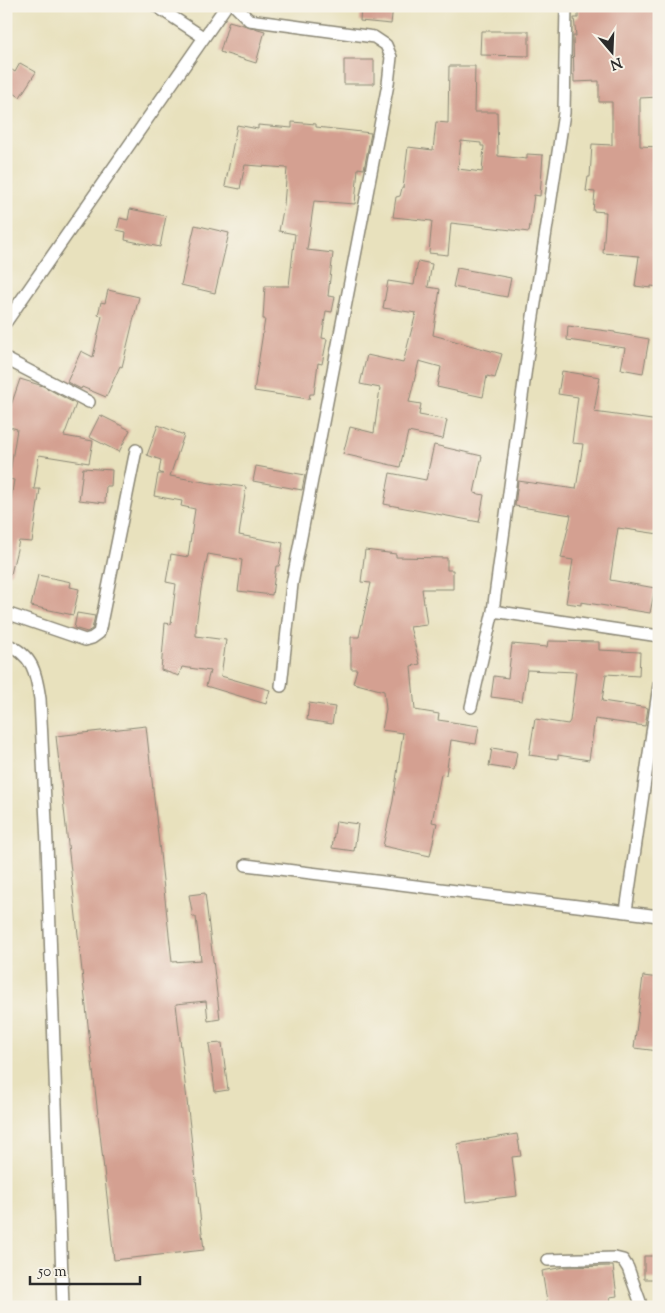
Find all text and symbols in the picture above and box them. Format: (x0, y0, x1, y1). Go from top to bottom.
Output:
north arrow (588, 28, 638, 78)
text: N (607, 51, 624, 74)
scale bar (30, 1253, 140, 1285)
text: 50 m (37, 1262, 67, 1283)

